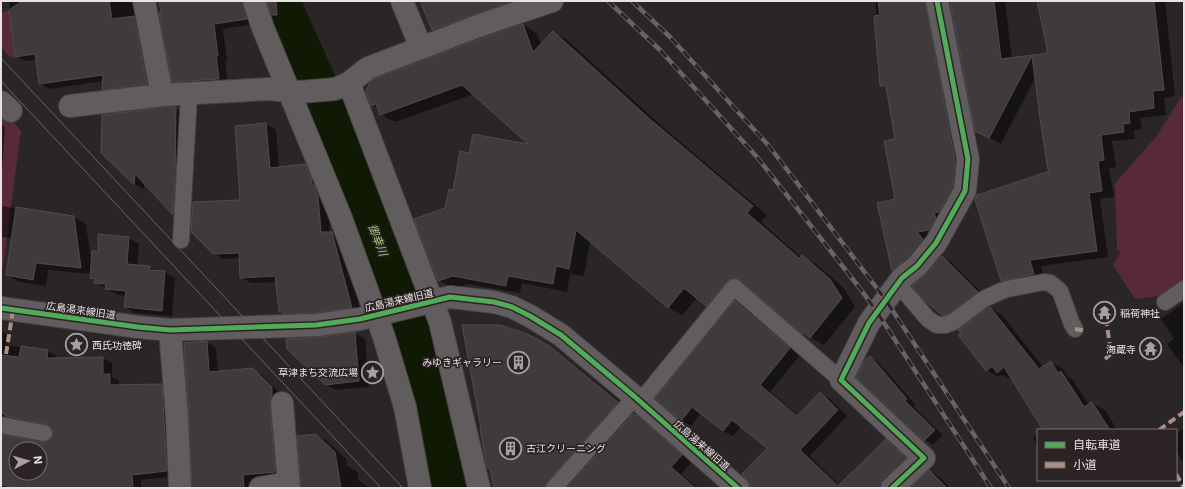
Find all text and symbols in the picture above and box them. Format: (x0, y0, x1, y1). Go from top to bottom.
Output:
water label: 御幸川 (366, 222, 391, 259)
street label: 広島湯来線旧道 (364, 286, 434, 314)
street label: 広島湯来線旧道 (46, 299, 116, 321)
temple icon: 稲荷神社 (1091, 300, 1117, 326)
place label: 稲荷神社 (1120, 307, 1160, 319)
place icon: 西氏功徳碑 (63, 332, 89, 358)
temple icon: 海蔵寺 (1138, 336, 1164, 362)
place label: 西氏功徳碑 (92, 339, 142, 351)
place label: 海蔵寺 (1106, 343, 1136, 355)
building icon: みゆきギャラリー (505, 349, 531, 375)
place label: みゆきギャラリー (422, 356, 502, 368)
place icon: 草津まち交流広場 (360, 359, 386, 385)
place label: 草津まち交流広場 (278, 366, 358, 378)
street label: 広島湯来線旧道 (672, 418, 732, 472)
legend (1037, 429, 1177, 481)
building icon: 古江クリーニング (497, 435, 523, 461)
text: 自転車道 (1073, 437, 1121, 452)
north arrow (8, 441, 48, 481)
place label: 古江クリーニング (526, 442, 606, 454)
text: N (31, 455, 45, 465)
text: 小道 (1073, 457, 1097, 472)

